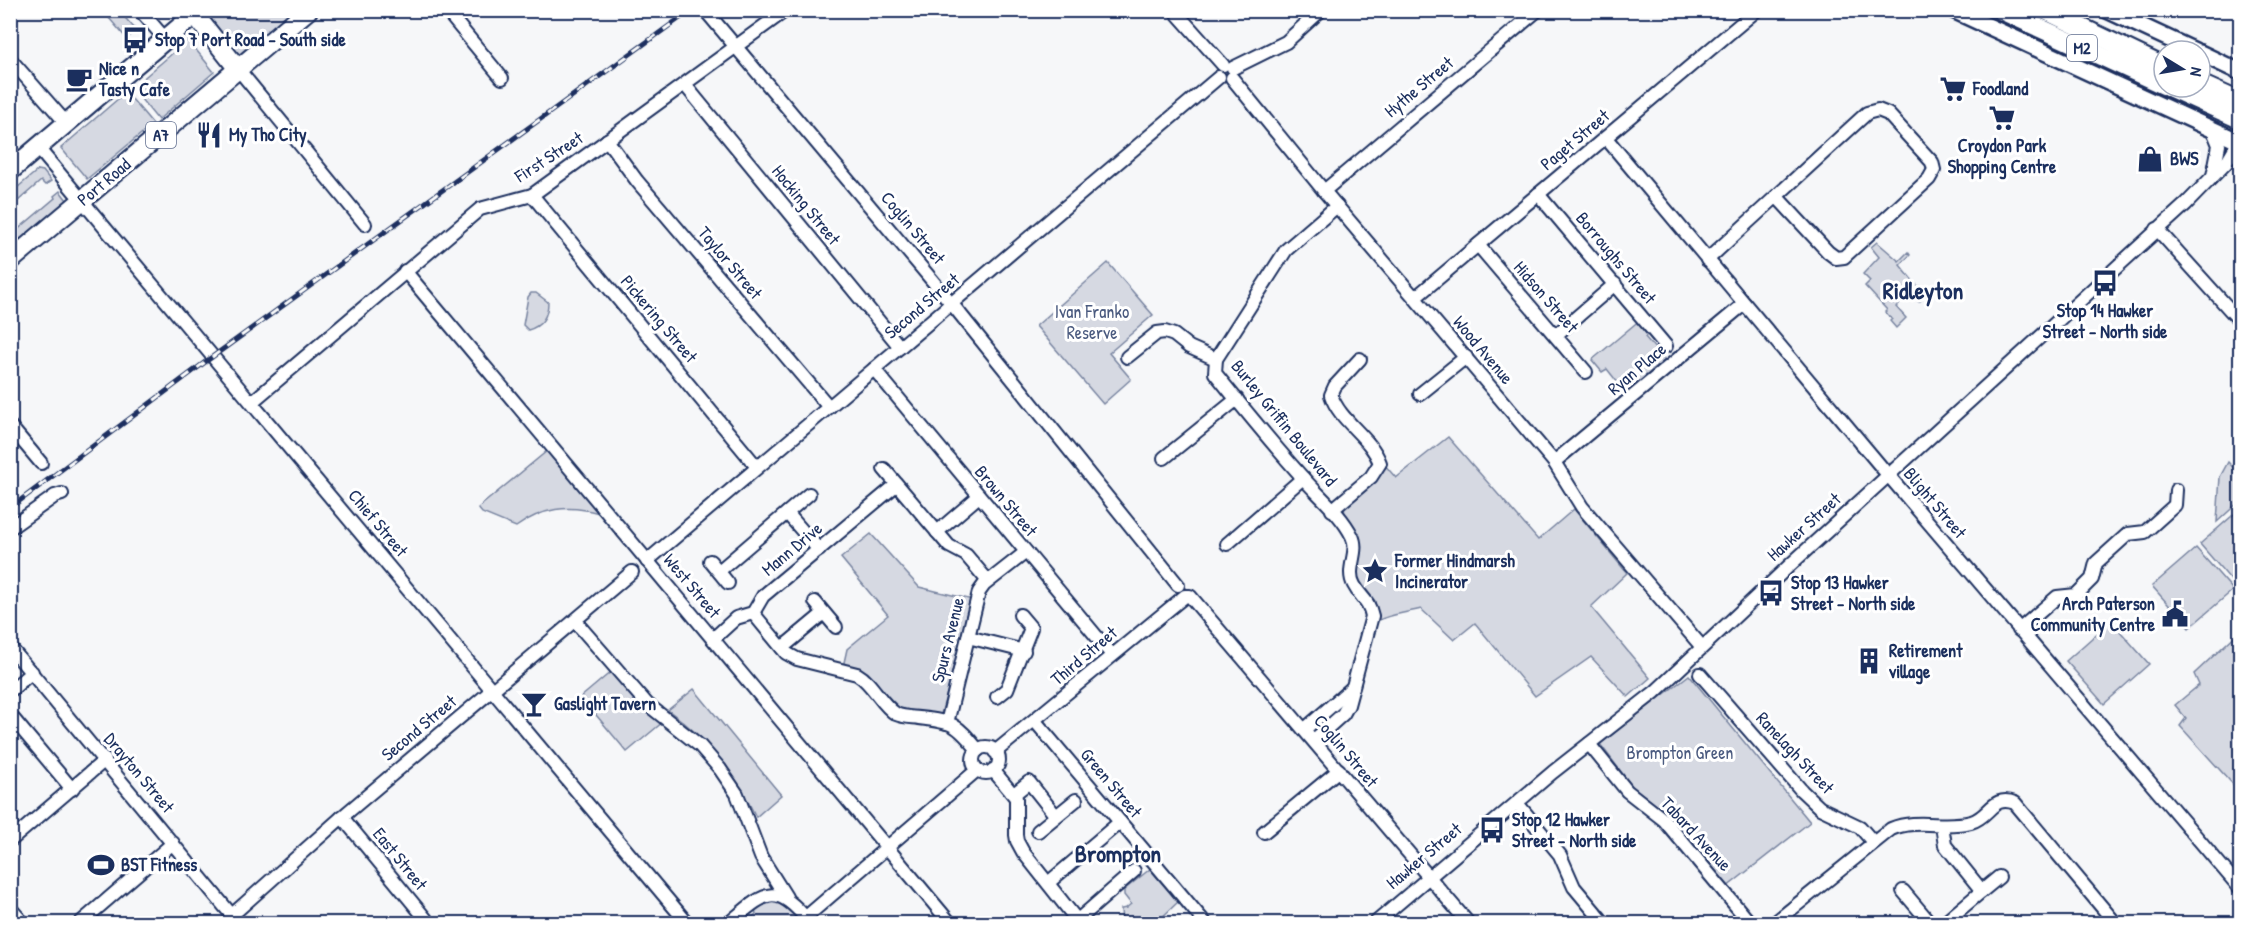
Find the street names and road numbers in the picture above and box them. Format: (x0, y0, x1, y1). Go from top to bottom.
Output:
road number: M2 (2067, 35, 2097, 61)
street label: Hythe Street (1379, 50, 1459, 123)
street label: Paget Street (1535, 103, 1615, 176)
road number: A7 (146, 122, 176, 148)
street label: First Street (509, 125, 588, 189)
street label: Port Road (72, 152, 136, 211)
street label: Hocking Street (766, 159, 847, 251)
street label: Coglin Street (875, 186, 952, 270)
street label: Borroughs Street (1570, 206, 1663, 310)
street label: Taylor Street (692, 221, 769, 305)
street label: Hidson Street (1508, 255, 1585, 339)
street label: Second Street (879, 266, 965, 344)
street label: Pickering Street (615, 269, 704, 368)
street label: Wood Avenue (1447, 310, 1519, 389)
street label: Ryan Place (1602, 337, 1671, 401)
street label: Burley Griffin Boulevard (1226, 354, 1343, 491)
street label: Brown Street (969, 460, 1044, 542)
street label: Blight Street (1898, 462, 1973, 544)
street label: Chief Street (343, 484, 415, 562)
street label: Hawker Street (1761, 486, 1847, 567)
street label: Mann Drive (756, 516, 827, 581)
street label: West Street (658, 548, 727, 624)
street label: Spurs Avenue (925, 595, 970, 685)
street label: Third Street (1045, 620, 1123, 691)
street label: Second Street (376, 688, 462, 766)
street label: Ranelagh Street (1751, 706, 1841, 800)
street label: Coglin Street (1308, 709, 1385, 793)
street label: Drayton Street (98, 727, 181, 819)
street label: Green Street (1075, 742, 1148, 824)
street label: Tabard Avenue (1655, 791, 1737, 876)
street label: Hawker Street (1381, 816, 1467, 895)
street label: East Street (367, 822, 434, 896)

